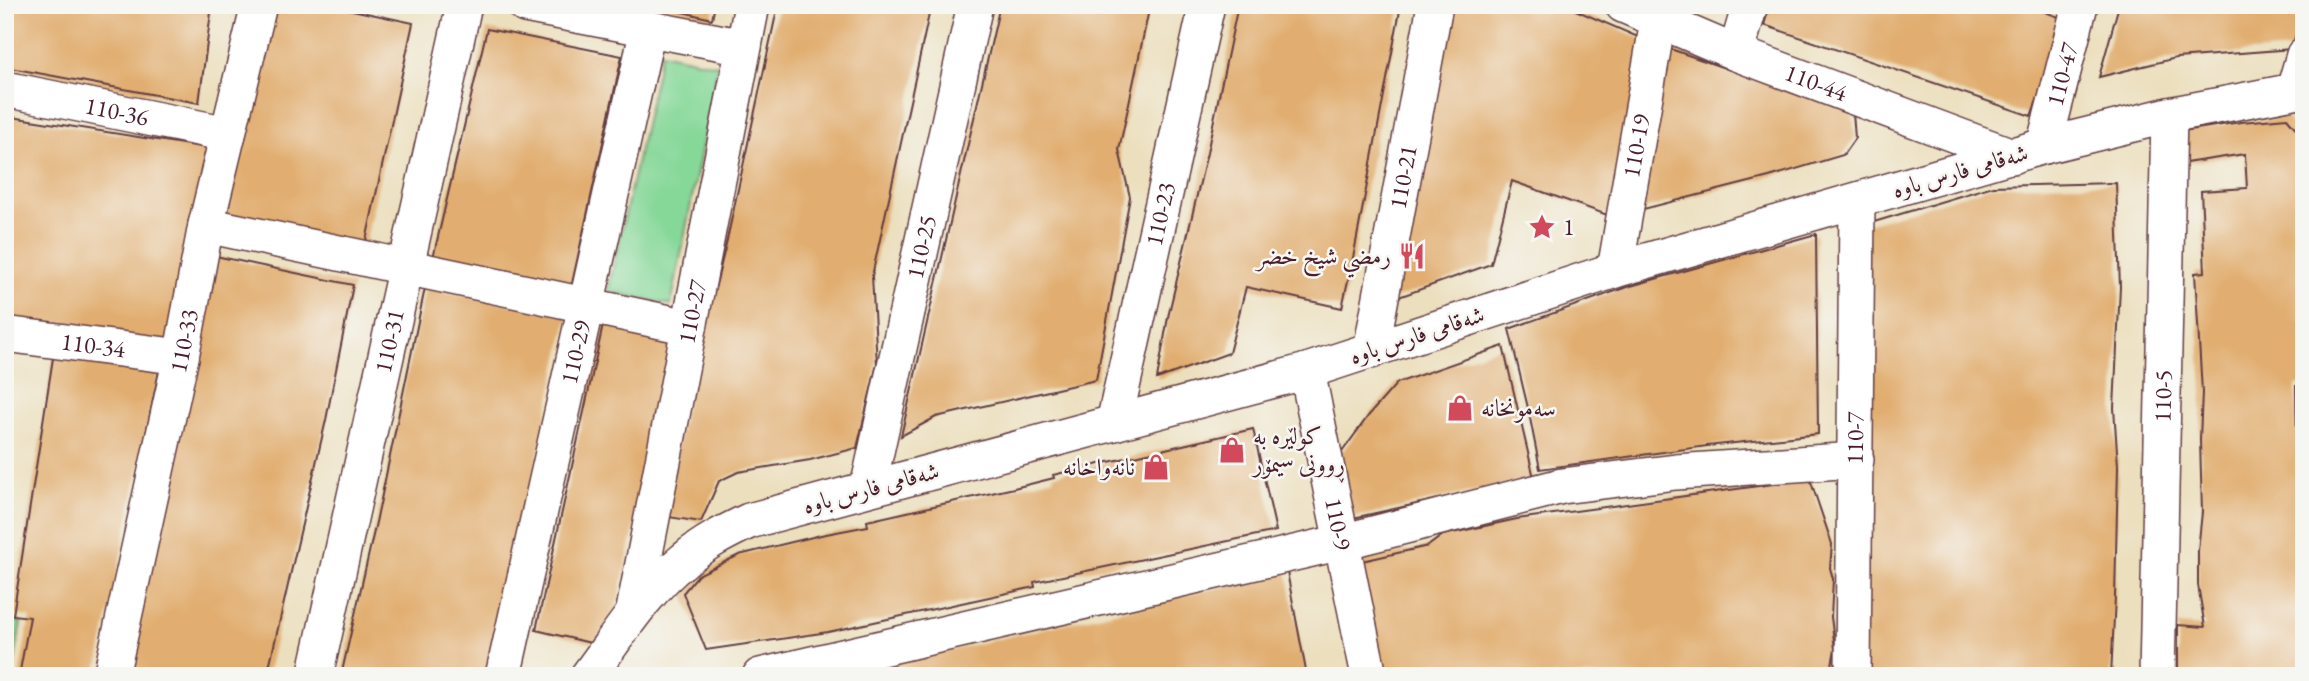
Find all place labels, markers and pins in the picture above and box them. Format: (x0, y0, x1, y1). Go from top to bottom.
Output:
place label: 1 (1563, 211, 1575, 242)
place icon: 1 (1527, 212, 1557, 242)
place label: رمضي شيخ خضر (1254, 240, 1391, 278)
restaurant icon: رمضي شيخ خضر (1397, 241, 1427, 271)
place label: سەمونخانە (1481, 392, 1556, 423)
shop icon: سەمونخانە (1445, 393, 1475, 423)
place label: کولێرە بە ڕوونی سیمۆر (1251, 420, 1345, 483)
shop icon: کولێرە بە ڕوونی سیمۆر (1217, 435, 1247, 465)
place label: نانەواخانە (1063, 451, 1135, 482)
shop icon: نانەواخانە (1141, 452, 1171, 482)

